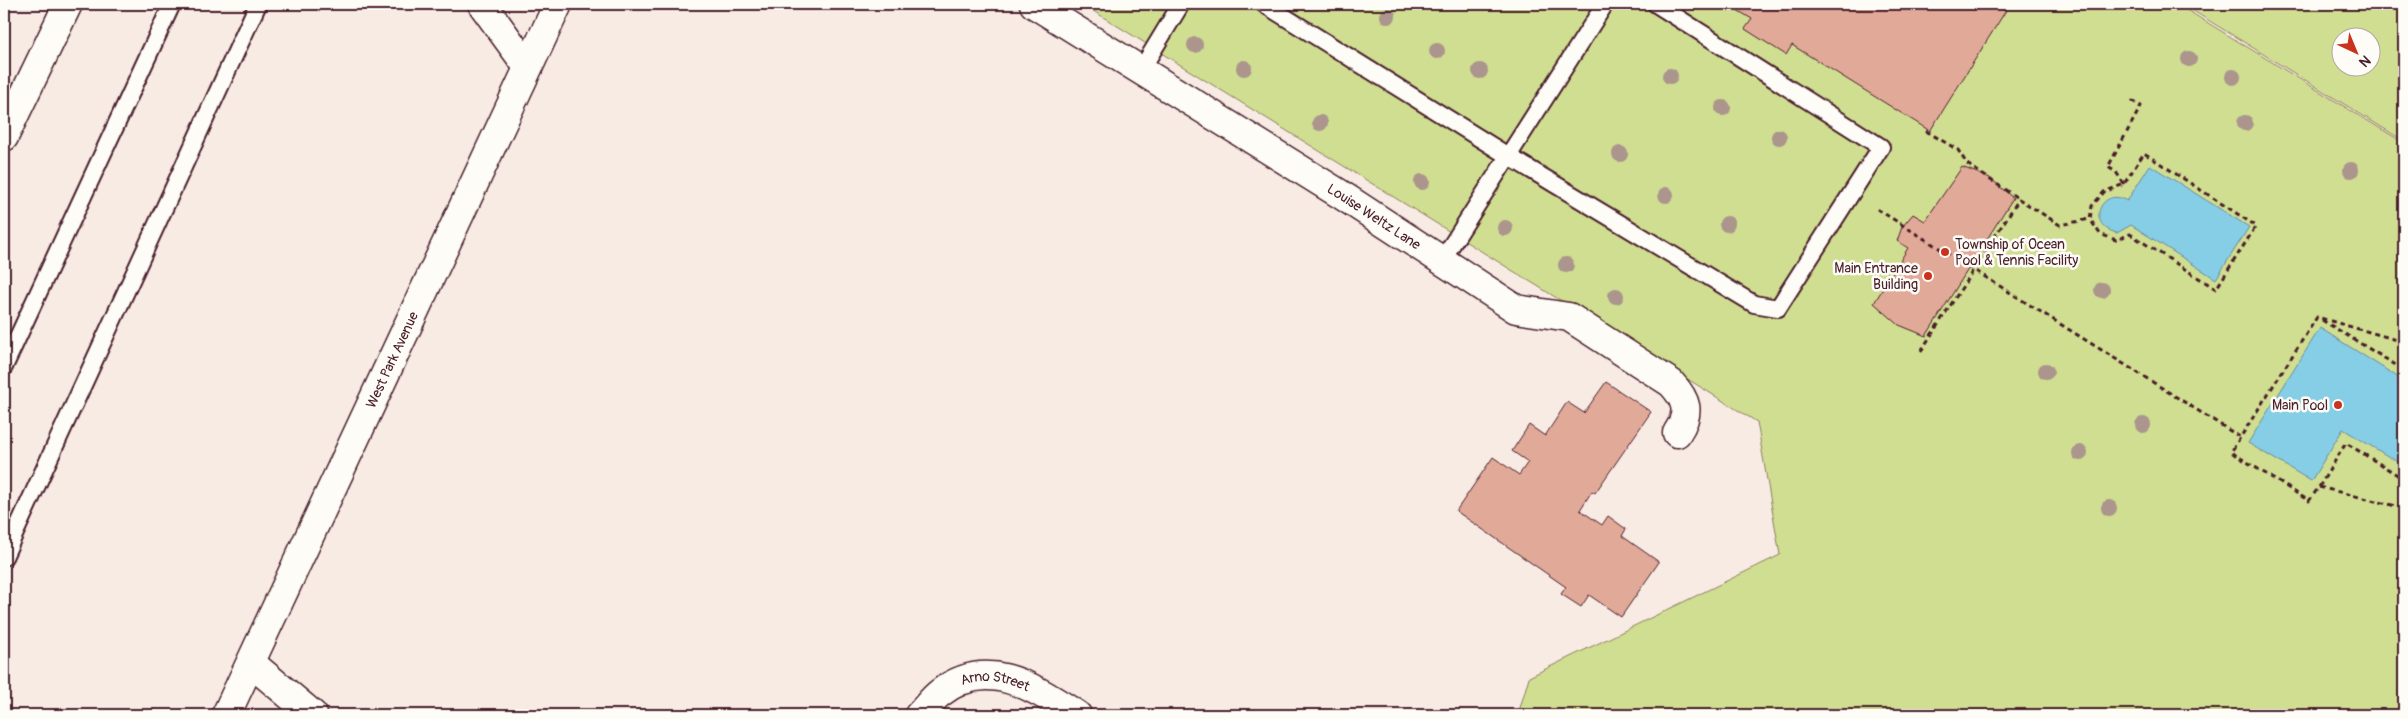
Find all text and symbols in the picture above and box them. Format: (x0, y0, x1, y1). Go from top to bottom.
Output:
north arrow (2330, 28, 2380, 78)
text: N (2355, 52, 2374, 70)
street label: Louise Weltz Lane (1324, 180, 1424, 253)
place label: Township of Ocean Pool & Tennis Facility (1955, 236, 2078, 269)
marker: Township of Ocean Pool & Tennis Facility (1939, 246, 1951, 258)
place label: Main Entrance Building (1834, 260, 1918, 293)
marker: Main Entrance Building (1922, 270, 1934, 282)
street label: West Park Avenue (362, 309, 422, 411)
place label: Main Pool (2272, 397, 2328, 414)
marker: Main Pool (2332, 399, 2344, 411)
street label: Arno Street (958, 667, 1033, 695)

